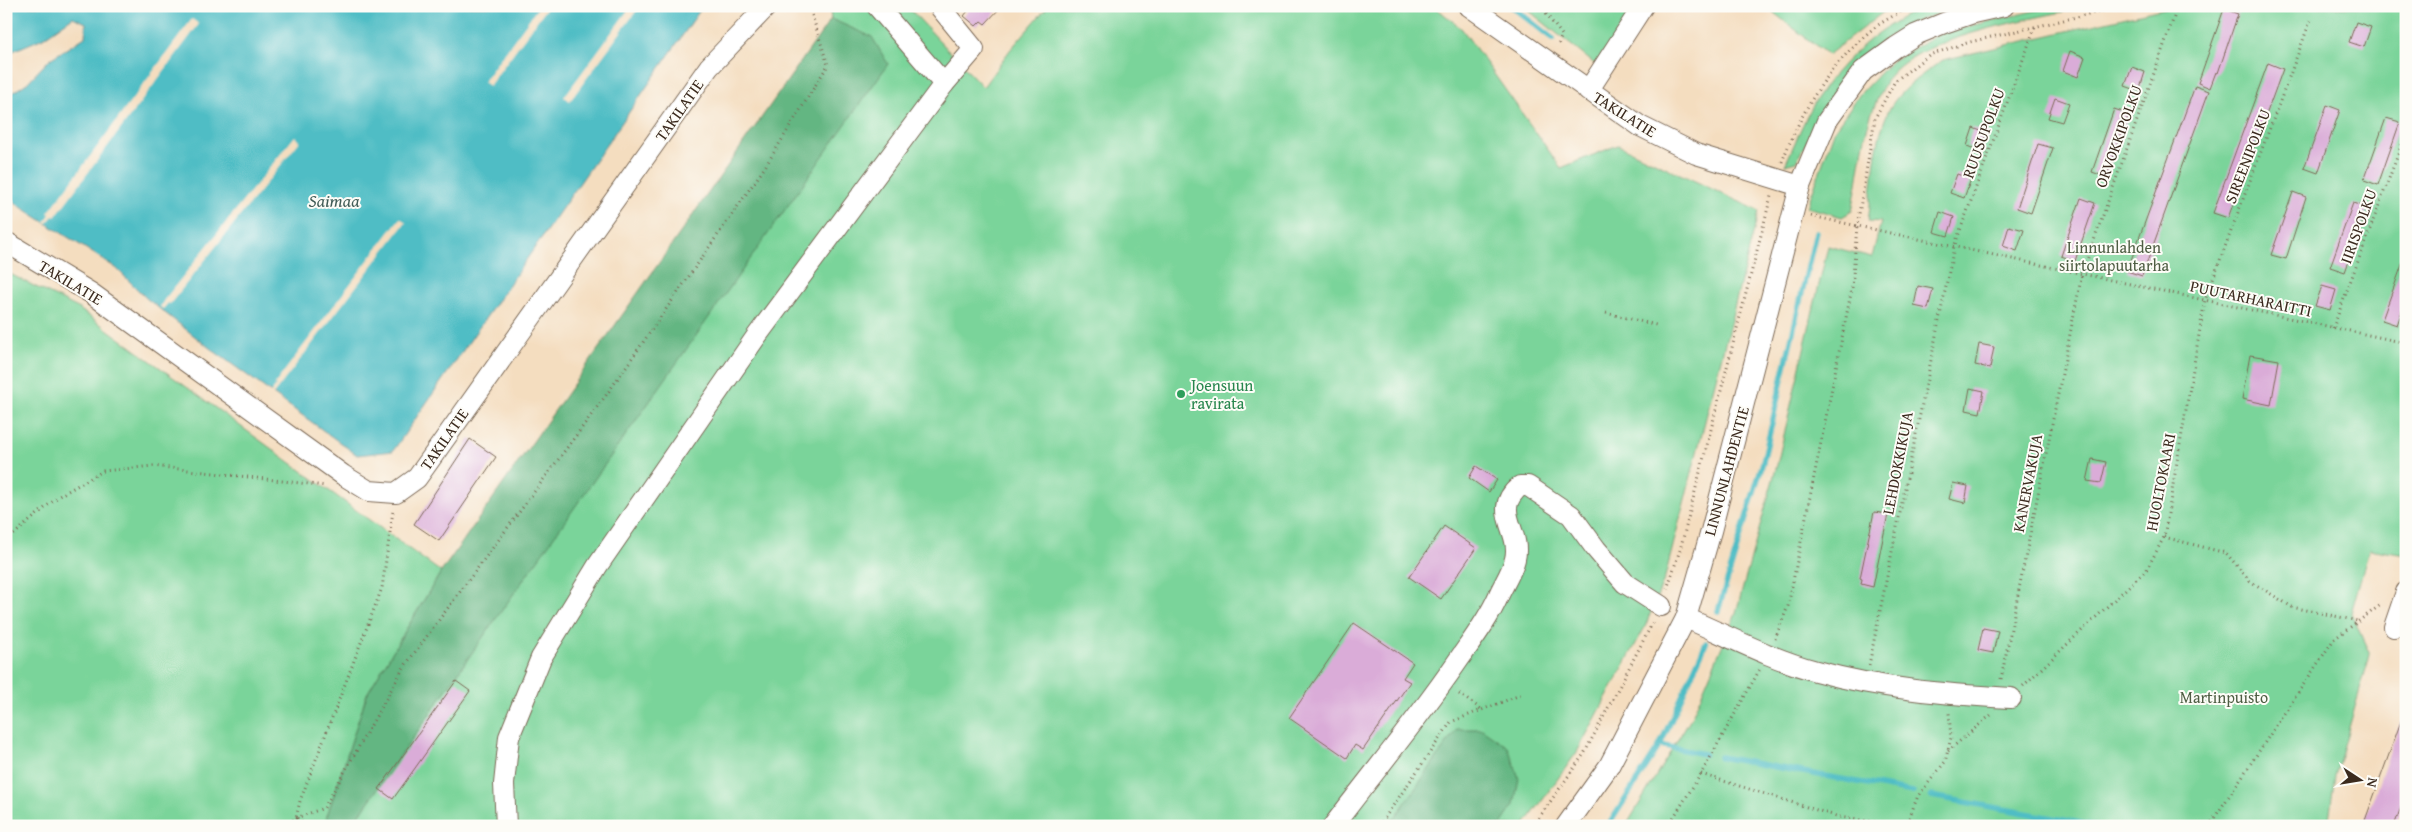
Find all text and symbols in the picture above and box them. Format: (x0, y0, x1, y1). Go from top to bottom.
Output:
street label: TAKILATIE (649, 74, 709, 146)
street label: ORVOKKIPOLKU (2088, 81, 2148, 191)
street label: RUUSUPOLKU (1956, 84, 2011, 182)
street label: TAKILATIE (1589, 85, 1661, 143)
street label: SIREENIPOLKU (2218, 105, 2276, 207)
street label: IIRISPOLKU (2333, 185, 2383, 267)
water label: Saimaa (309, 187, 360, 214)
park label: Linnunlahden siirtolapuutarha (2059, 235, 2169, 277)
street label: TAKILATIE (34, 253, 108, 311)
street label: PUUTARHARAITTI (2188, 273, 2314, 323)
place label: Joensuun ravirata (1189, 373, 1253, 415)
marker: Joensuun ravirata (1175, 388, 1187, 400)
street label: TAKILATIE (414, 403, 474, 475)
street label: LINNUNLAHDENTIE (1697, 404, 1755, 538)
street label: LEHDOKKIKUJA (1875, 409, 1919, 517)
street label: KANERVAKUJA (2006, 431, 2048, 534)
street label: HUOLTOKAARI (2139, 431, 2181, 533)
park label: Martinpuisto (2180, 685, 2268, 709)
north arrow (2334, 754, 2384, 804)
text: N (2362, 776, 2383, 790)

